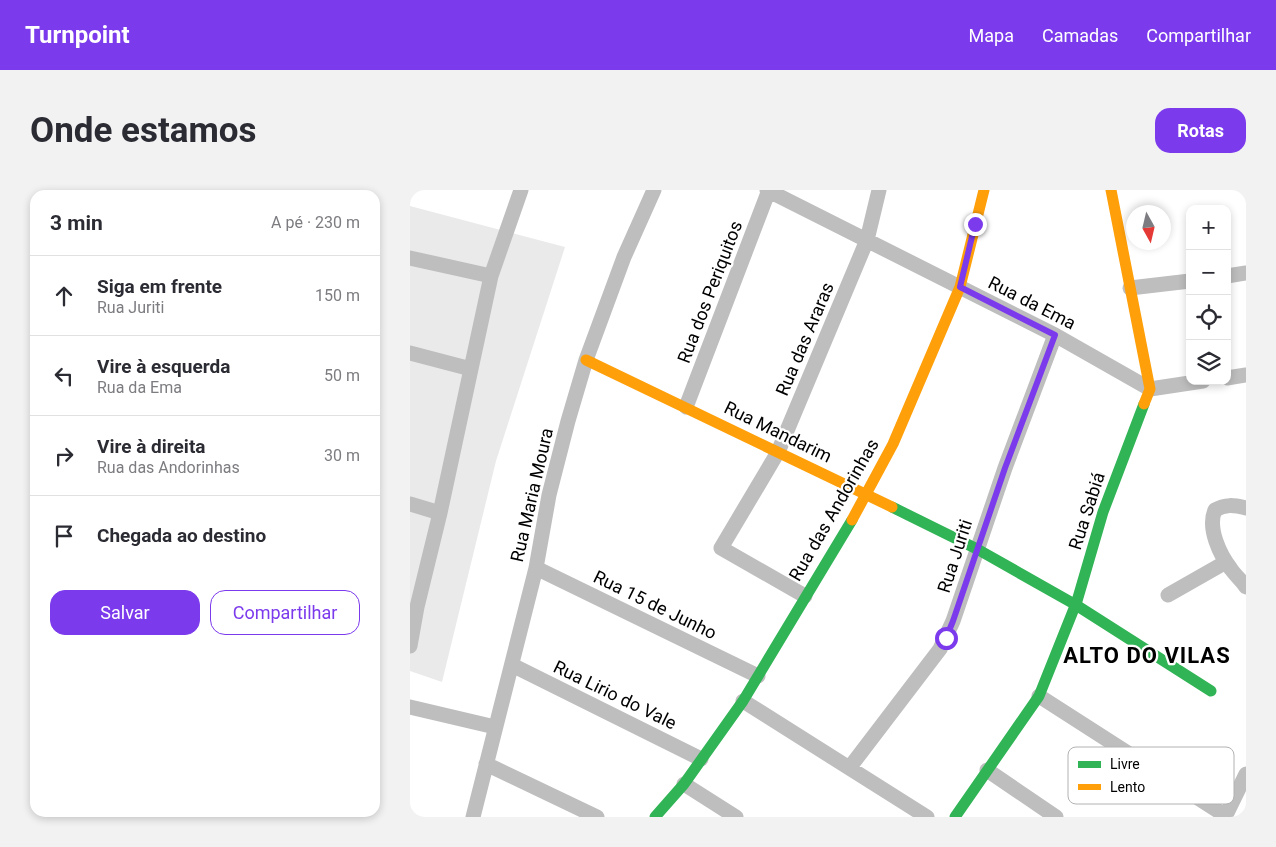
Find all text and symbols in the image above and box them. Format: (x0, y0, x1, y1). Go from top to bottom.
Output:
text: Turnpoint (25, 21, 130, 49)
text: Mapa (969, 25, 1014, 46)
text: Camadas (1042, 25, 1118, 46)
text: Compartilhar (1146, 25, 1251, 46)
button: Rotas (1155, 108, 1246, 153)
text: Onde estamos (30, 110, 257, 151)
north arrow (1126, 205, 1171, 250)
map controls (1186, 205, 1231, 385)
button: + (1186, 205, 1231, 250)
text: 3 min (50, 211, 103, 235)
text: A pé · 230 m (271, 213, 360, 232)
route end (964, 213, 987, 236)
street label: Rua dos Periquitos (673, 218, 746, 366)
button: − (1186, 250, 1231, 295)
street label: Rua da Ema (985, 272, 1080, 334)
text: Siga em frente (97, 275, 222, 298)
street label: Rua das Araras (771, 279, 838, 399)
icon: ahead (50, 282, 78, 310)
text: 150 m (315, 286, 360, 305)
button: locate (1186, 295, 1231, 340)
text: Rua Juriti (97, 298, 164, 317)
button: layers (1186, 340, 1231, 385)
text: Vire à esquerda (97, 355, 230, 378)
icon: left (50, 362, 78, 390)
text: 50 m (324, 366, 360, 385)
text: Rua da Ema (97, 378, 182, 397)
street label: Rua Mandarim (721, 396, 835, 467)
street label: Rua Maria Moura (506, 426, 557, 564)
text: Vire à direita (97, 435, 206, 458)
street label: Rua das Andorinhas (784, 435, 883, 584)
icon: right (50, 442, 78, 470)
text: 30 m (324, 446, 360, 465)
text: Rua das Andorinhas (97, 458, 240, 477)
street label: Rua Sabiá (1064, 470, 1109, 552)
street label: Rua Juriti (933, 517, 976, 595)
icon: arrive (50, 522, 78, 550)
text: Chegada ao destino (97, 524, 266, 547)
street label: Rua 15 de Junho (590, 566, 720, 643)
button: Salvar (50, 590, 200, 635)
button: Compartilhar (210, 590, 360, 635)
route start (935, 627, 958, 650)
district label: ALTO DO VILAS (1063, 643, 1231, 668)
street label: Rua Lirio do Vale (550, 656, 680, 733)
legend (1068, 747, 1234, 804)
text: Livre (1110, 756, 1140, 772)
text: Lento (1110, 779, 1145, 795)

